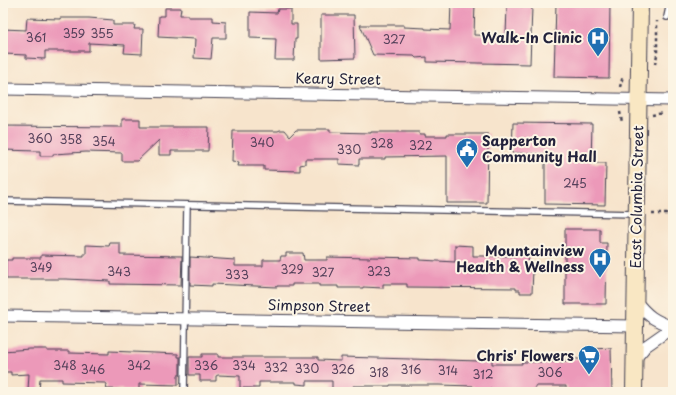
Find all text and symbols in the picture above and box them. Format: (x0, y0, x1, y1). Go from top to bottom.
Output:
house number: 359 (63, 24, 85, 42)
house number: 355 (90, 24, 114, 42)
hospital icon: Walk-In Clinic (585, 25, 611, 58)
place label: Walk-In Clinic (481, 27, 582, 48)
house number: 361 (26, 28, 46, 46)
house number: 327 (383, 30, 406, 48)
street label: Keary Street (295, 67, 381, 90)
street label: East Columbia Street (625, 125, 648, 269)
house number: 360 (27, 129, 53, 147)
house number: 358 (60, 130, 82, 148)
place label: Sapperton Community Hall (482, 130, 596, 167)
house number: 354 (92, 132, 116, 150)
house number: 340 (250, 133, 275, 151)
house number: 328 (370, 134, 394, 152)
house number: 322 (409, 136, 433, 154)
public building icon: Sapperton Community Hall (454, 136, 480, 169)
house number: 330 (337, 140, 361, 158)
house number: 245 (563, 174, 587, 192)
place label: Mountainview Health & Wellness (456, 240, 584, 277)
hospital icon: Mountainview Health & Wellness (587, 246, 613, 279)
house number: 349 (30, 258, 52, 276)
house number: 329 (281, 260, 303, 278)
house number: 343 (107, 262, 131, 280)
house number: 323 (367, 262, 391, 280)
house number: 327 (312, 263, 335, 281)
house number: 333 (225, 265, 249, 283)
street label: Simpson Street (268, 294, 371, 317)
supermarket icon: Chris' Flowers (576, 343, 602, 376)
place label: Chris' Flowers (477, 345, 574, 366)
house number: 348 (53, 356, 77, 374)
house number: 342 (127, 356, 151, 374)
house number: 336 (194, 356, 218, 374)
house number: 334 (232, 356, 256, 374)
house number: 332 (264, 358, 288, 376)
house number: 330 (295, 359, 319, 377)
house number: 346 (81, 360, 105, 378)
house number: 326 (331, 360, 355, 378)
house number: 316 (400, 360, 422, 378)
house number: 314 (438, 361, 458, 379)
house number: 318 (369, 363, 389, 381)
house number: 306 (537, 363, 563, 381)
house number: 312 (472, 365, 494, 383)

